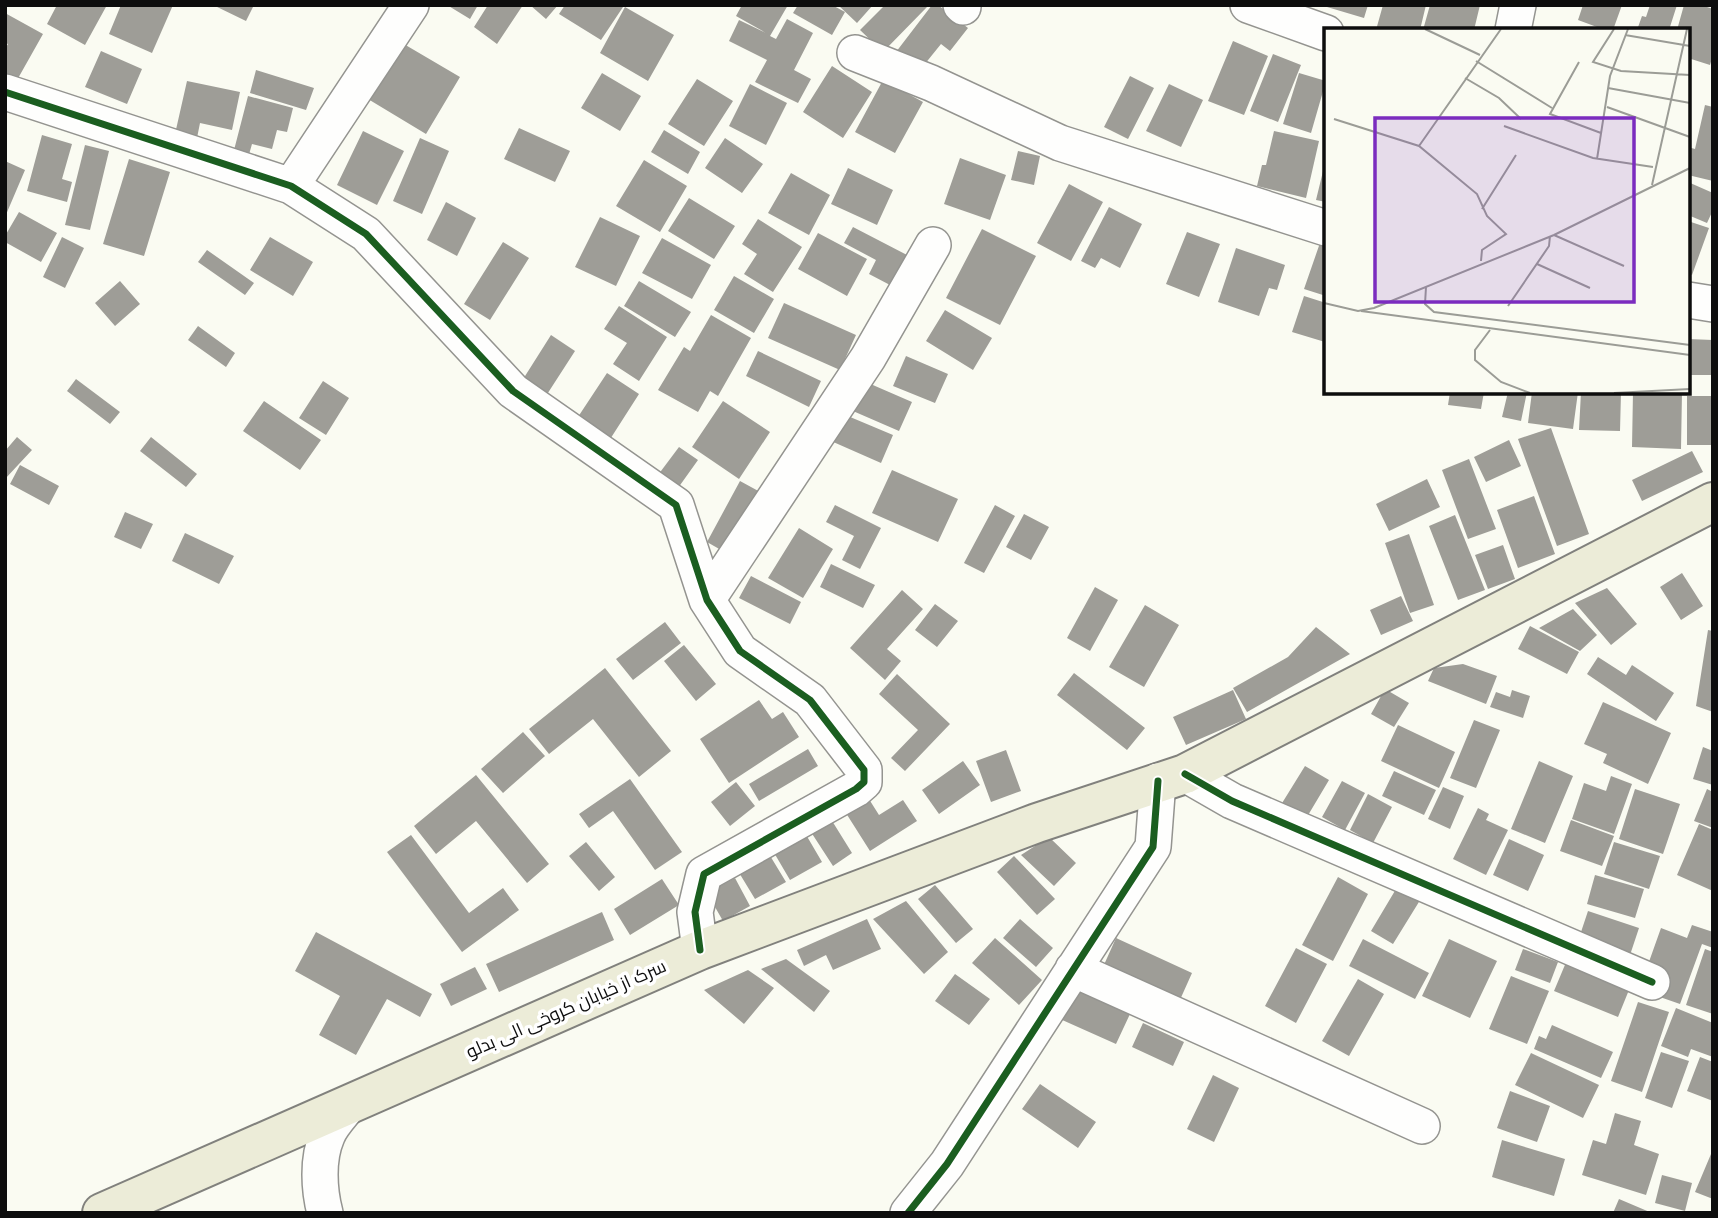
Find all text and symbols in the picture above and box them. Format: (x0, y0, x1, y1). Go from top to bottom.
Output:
inset map (1324, 28, 1690, 394)
street label: سرک از خیابان کروخی الی بدلو (463, 956, 669, 1063)

